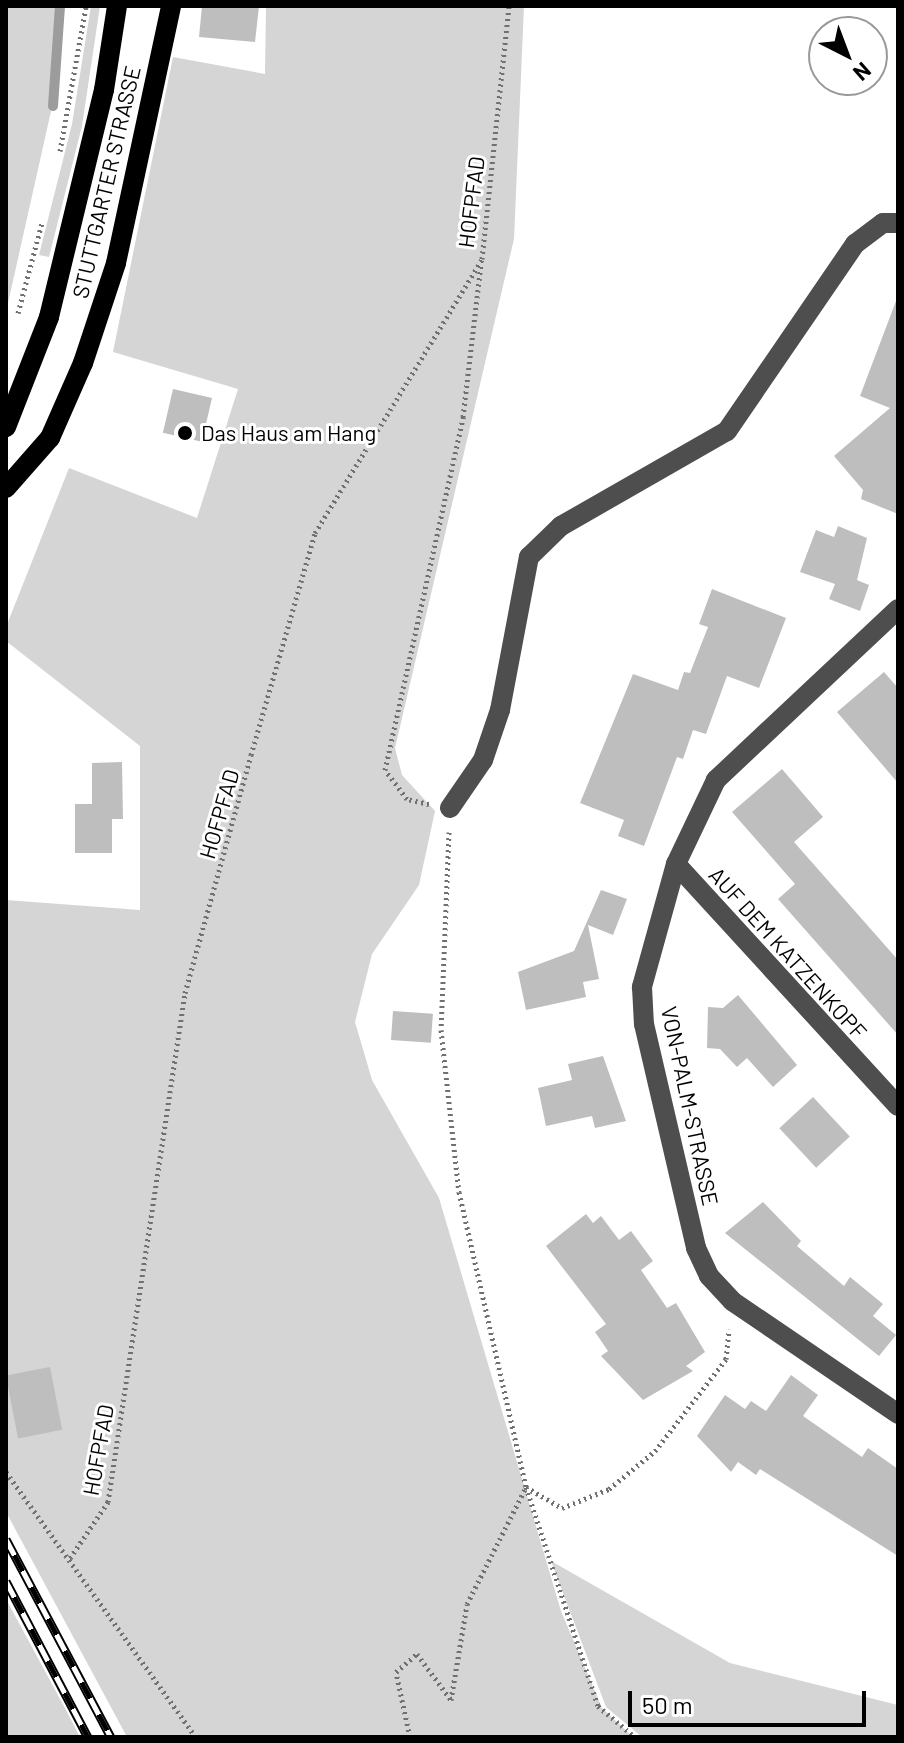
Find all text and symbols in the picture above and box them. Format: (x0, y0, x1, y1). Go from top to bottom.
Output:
north arrow (808, 16, 888, 96)
text: N (849, 58, 877, 87)
street label: STUTTGARTER STRASSE (66, 63, 146, 301)
street label: HOFPFAD (452, 155, 490, 249)
place label: Das Haus am Hang (201, 420, 376, 446)
marker: Das Haus am Hang (176, 424, 194, 442)
street label: HOFPFAD (194, 766, 244, 862)
street label: AUF DEM KATZENKOPF (704, 861, 872, 1045)
street label: VON-PALM-STRASSE (656, 1004, 724, 1208)
street label: HOFPFAD (77, 1402, 119, 1498)
scale bar (632, 1675, 870, 1725)
text: 50 m (642, 1690, 693, 1719)

